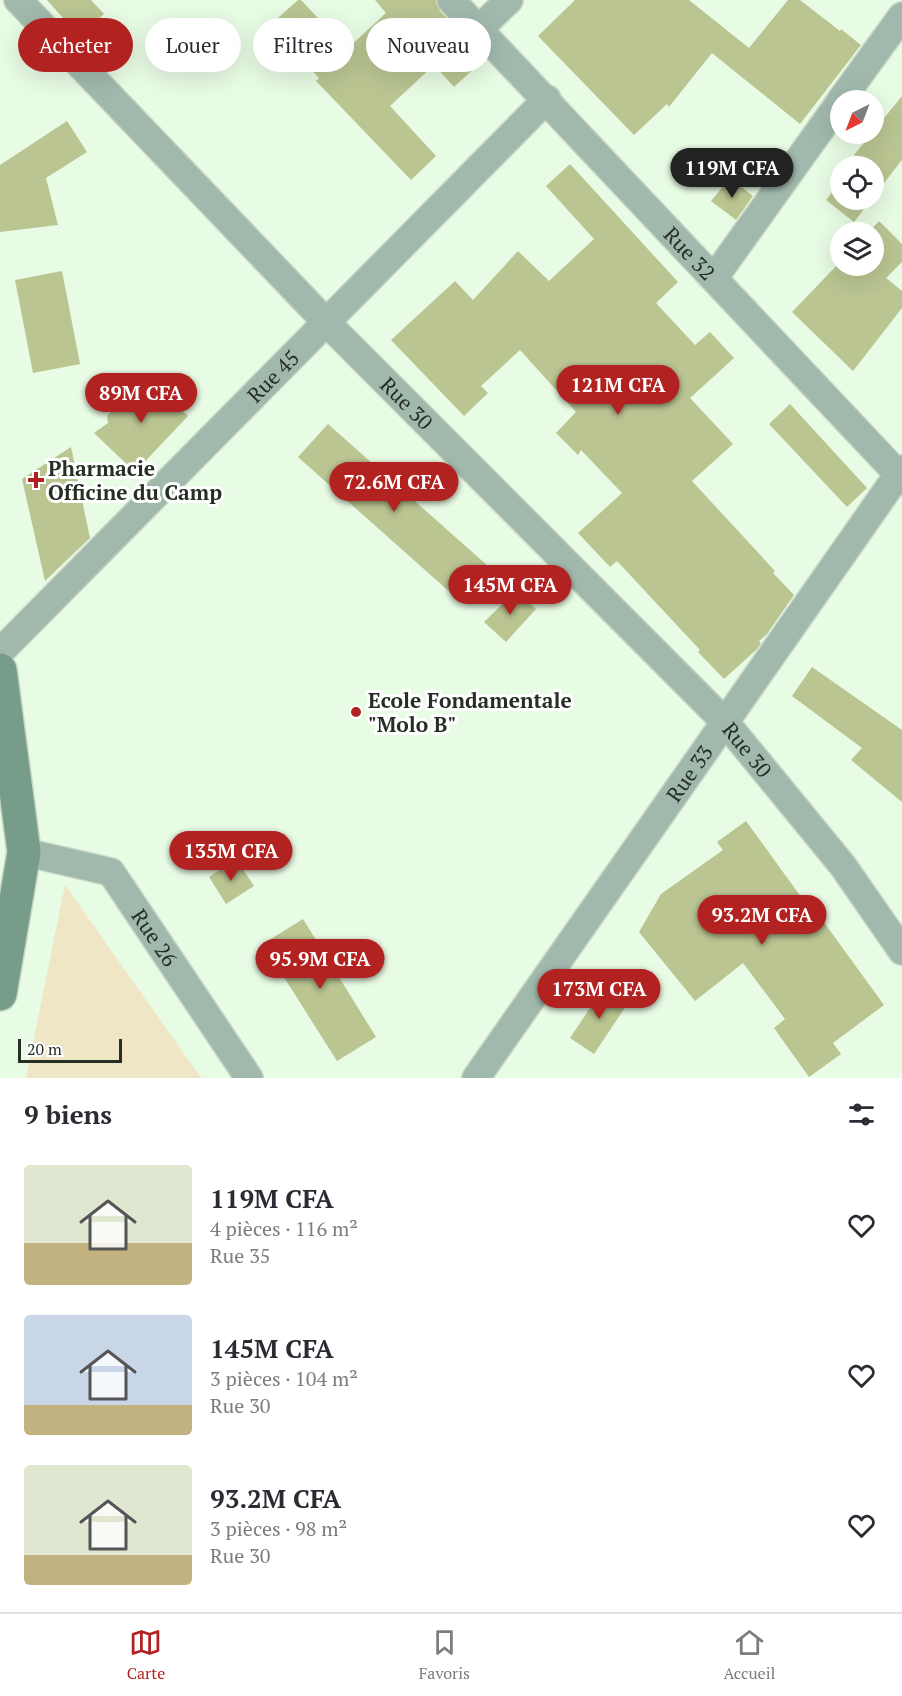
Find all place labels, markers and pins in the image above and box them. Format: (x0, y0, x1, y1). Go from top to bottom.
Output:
pin: 119M CFA (670, 148, 794, 199)
pin: 121M CFA (556, 365, 680, 416)
pin: 89M CFA (86, 373, 196, 424)
place label: Pharmacie Officine du Camp (48, 454, 222, 506)
pin: 72.6M CFA (325, 462, 463, 513)
marker: Pharmacie Officine du Camp (29, 473, 43, 487)
pin: 145M CFA (448, 565, 572, 616)
place label: Ecole Fondamentale "Molo B" (368, 686, 572, 738)
marker: Ecole Fondamentale "Molo B" (349, 705, 363, 719)
pin: 135M CFA (169, 831, 293, 882)
pin: 93.2M CFA (693, 895, 831, 946)
pin: 95.9M CFA (251, 939, 389, 990)
pin: 173M CFA (537, 969, 661, 1020)

